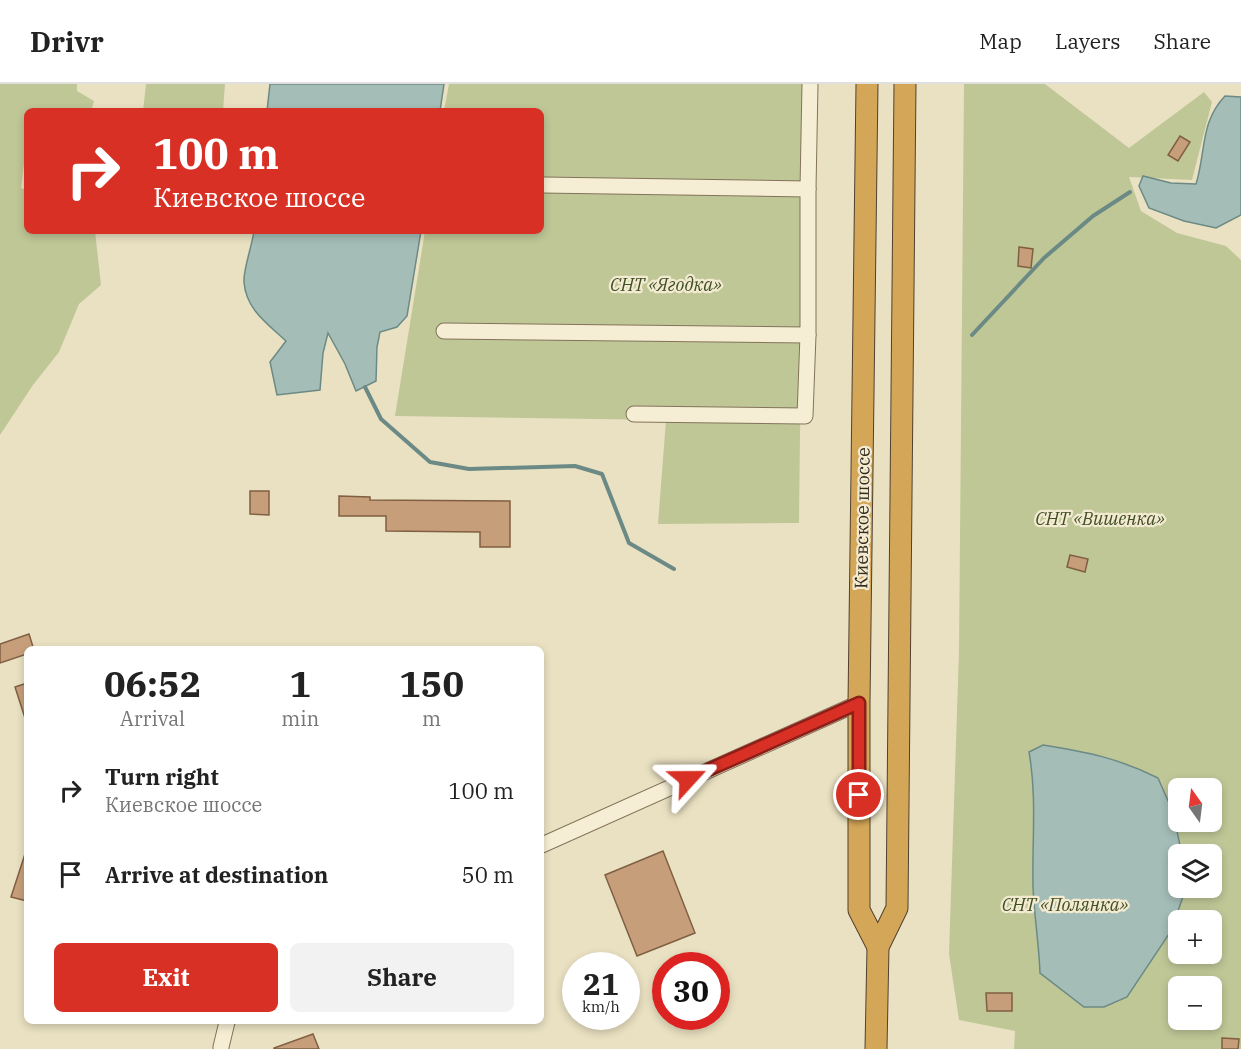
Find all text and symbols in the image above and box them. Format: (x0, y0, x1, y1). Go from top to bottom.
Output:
text: Drivr (30, 23, 104, 60)
text: Map (979, 27, 1022, 55)
text: Layers (1055, 27, 1121, 55)
text: Share (1154, 27, 1211, 55)
text: 100 m (153, 126, 279, 181)
icon: right (54, 132, 132, 210)
text: Киевское шоссе (153, 179, 365, 214)
park label: СНТ «Ягодка» (610, 273, 722, 296)
street label: Киевское шоссе (849, 447, 875, 589)
park label: СНТ «Вишенка» (1035, 507, 1165, 530)
text: 06:52 (104, 660, 201, 707)
text: 1 (289, 660, 311, 707)
text: 150 (399, 660, 464, 707)
text: Arrival (120, 705, 185, 732)
text: min (281, 705, 319, 732)
text: m (422, 705, 441, 732)
position arrow (656, 747, 720, 811)
text: Turn right (105, 762, 219, 791)
pin (833, 769, 884, 820)
icon: right (54, 774, 87, 807)
text: 100 m (448, 776, 514, 805)
icon: arrive (842, 778, 875, 811)
north arrow (1168, 778, 1222, 832)
map controls (1168, 778, 1222, 1030)
text: Киевское шоссе (105, 791, 262, 818)
button: layers (1168, 844, 1222, 898)
icon: arrive (54, 858, 87, 891)
text: Arrive at destination (105, 860, 328, 889)
text: 50 m (462, 860, 514, 889)
park label: СНТ «Полянка» (1002, 893, 1128, 916)
button: + (1168, 910, 1222, 964)
button: Exit (54, 943, 278, 1012)
button: Share (290, 943, 514, 1012)
speed limit sign: 30 (652, 952, 730, 1030)
text: 21 (583, 964, 619, 1003)
button: − (1168, 976, 1222, 1030)
text: km/h (582, 997, 620, 1016)

